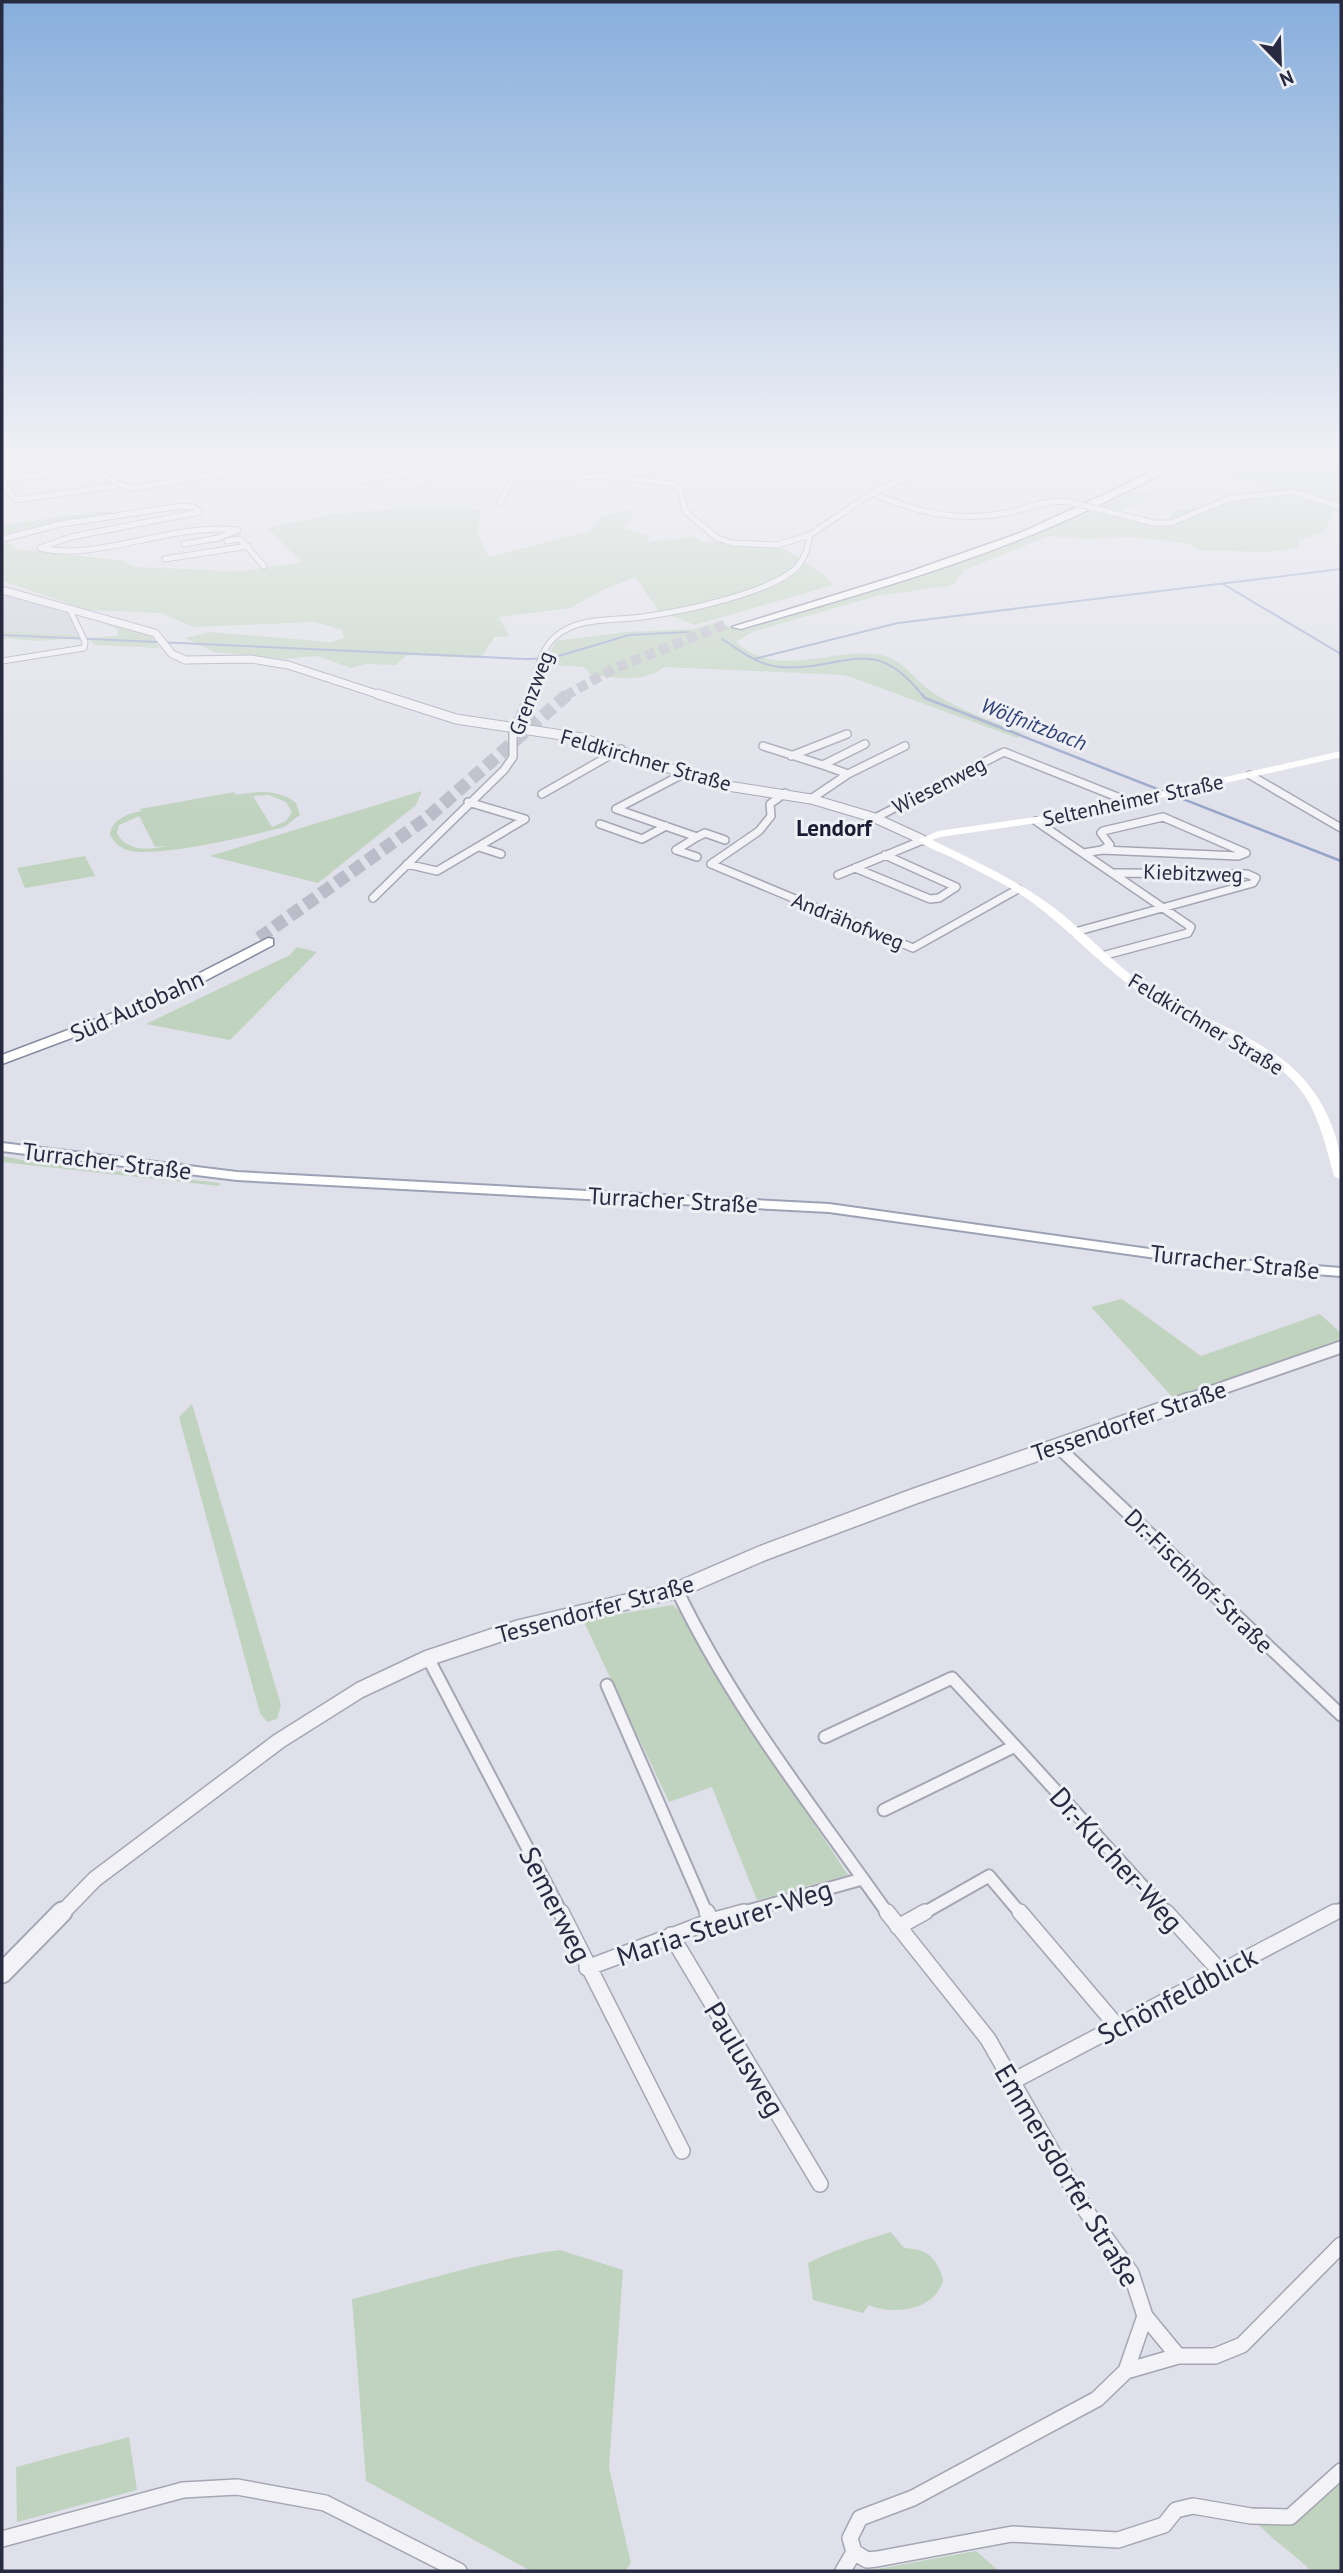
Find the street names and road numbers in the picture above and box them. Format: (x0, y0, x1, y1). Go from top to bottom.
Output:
street label: Grenzweg (503, 647, 559, 739)
street label: Feldkirchner Straße (557, 723, 735, 797)
street label: Wiesenweg (888, 750, 990, 820)
street label: Seltenheimer Straße (1040, 768, 1226, 832)
street label: Kiebitzweg (1143, 858, 1243, 888)
street label: Andrähofweg (788, 886, 908, 956)
street label: Süd Autobahn (65, 963, 209, 1049)
street label: Feldkirchner Straße (1123, 967, 1289, 1081)
street label: Turracher Straße (21, 1135, 193, 1187)
street label: Turracher Straße (587, 1180, 759, 1220)
street label: Turracher Straße (1149, 1238, 1321, 1286)
street label: Tessendorfer Straße (1028, 1373, 1230, 1469)
street label: Dr.-Fischhof-Straße (1118, 1502, 1280, 1660)
street label: Tessendorfer Straße (493, 1568, 697, 1650)
street label: Dr.-Kucher-Weg (1042, 1779, 1192, 1939)
street label: Semerweg (511, 1840, 601, 1968)
street label: Maria-Steurer-Weg (611, 1870, 837, 1974)
street label: Schönfeldblick (1091, 1937, 1264, 2053)
street label: Paulusweg (696, 1995, 794, 2123)
street label: Emmersdorfer Straße (987, 2057, 1149, 2293)

